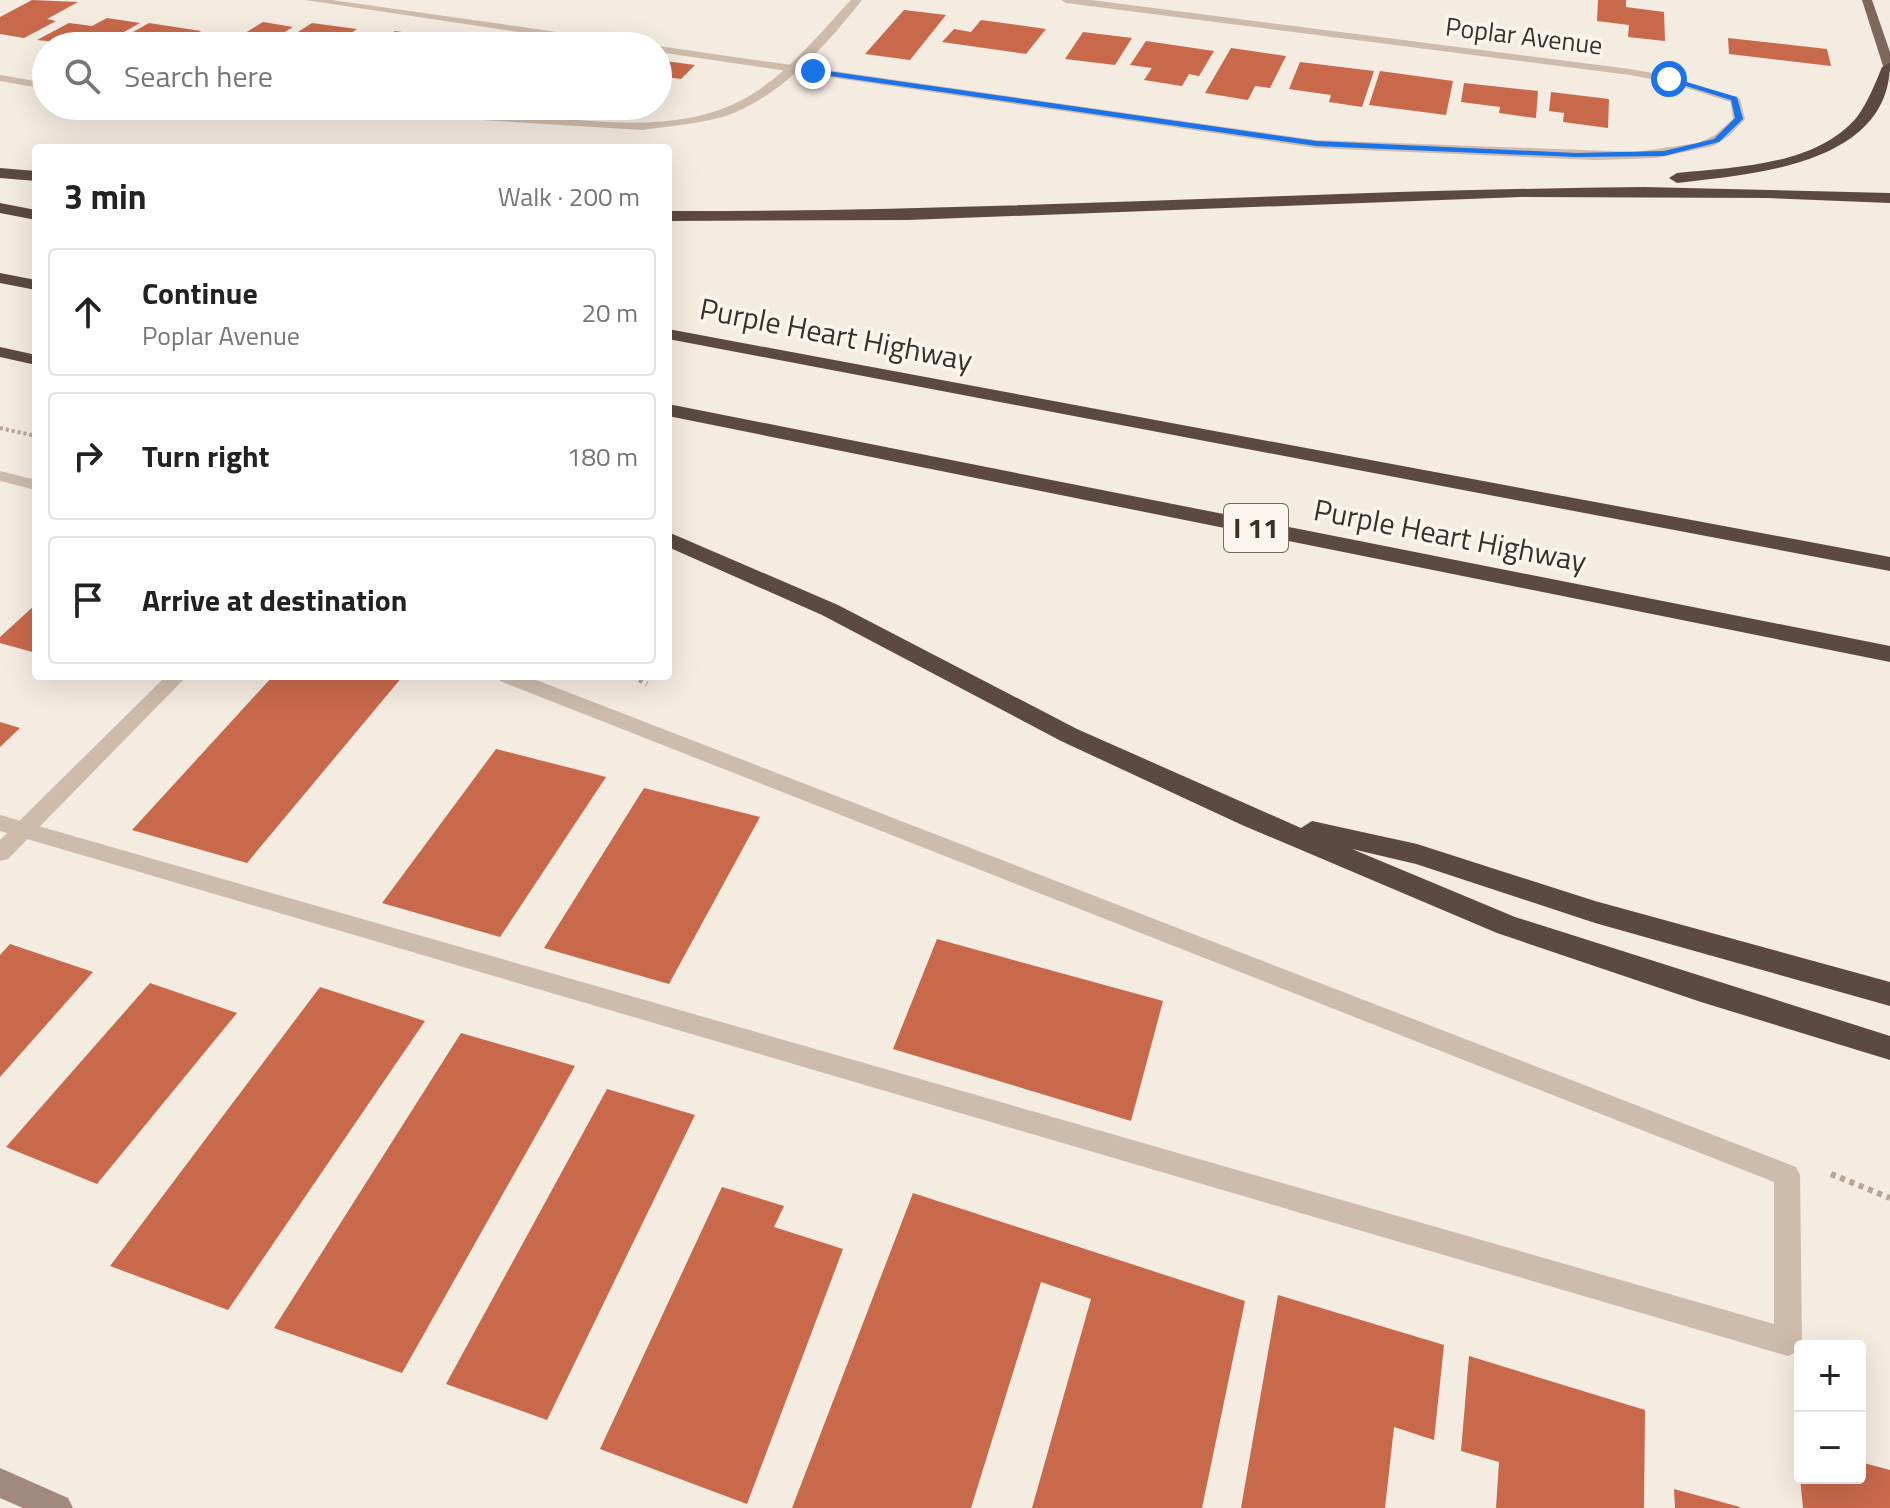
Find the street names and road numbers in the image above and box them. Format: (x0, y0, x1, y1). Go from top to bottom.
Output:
street label: Poplar Avenue (1443, 7, 1605, 64)
street label: Purple Heart Highway (696, 285, 976, 383)
street label: Purple Heart Highway (1310, 486, 1590, 584)
road number: I 11 (1224, 504, 1288, 552)

